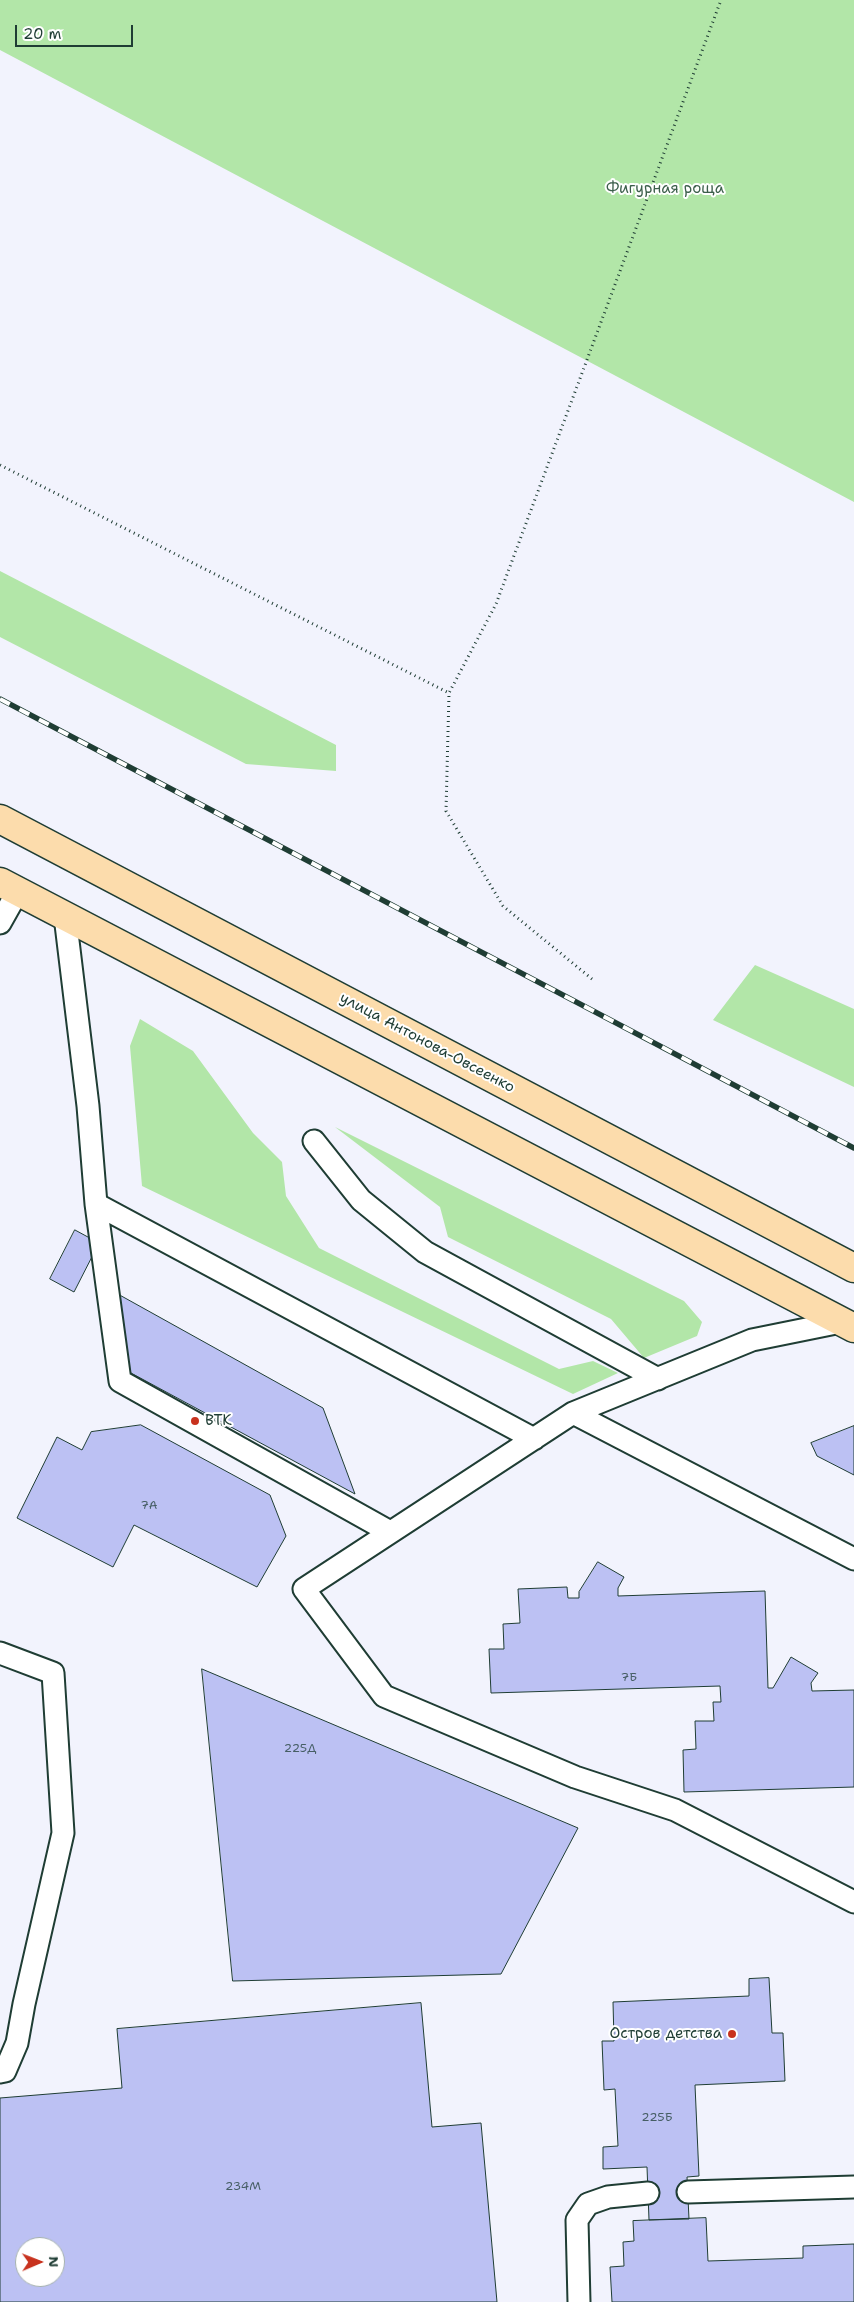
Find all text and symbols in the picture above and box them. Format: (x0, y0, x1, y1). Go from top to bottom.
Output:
scale bar (18, 15, 135, 47)
text: 20 m (23, 24, 62, 44)
park label: Фигурная роща (606, 180, 724, 198)
street label: улица Антонова-Овсеенко (336, 989, 518, 1097)
place label: ВТК (205, 1412, 232, 1430)
marker: ВТК (189, 1415, 201, 1427)
house number: 7А (140, 1499, 158, 1513)
house number: 7Б (621, 1671, 637, 1685)
house number: 225Д (284, 1742, 316, 1756)
place label: Остров детства (609, 2025, 722, 2043)
marker: Остров детства (726, 2028, 738, 2040)
house number: 225Б (641, 2111, 673, 2125)
house number: 234М (225, 2180, 261, 2194)
north arrow (15, 2237, 65, 2287)
text: N (45, 2256, 63, 2267)

